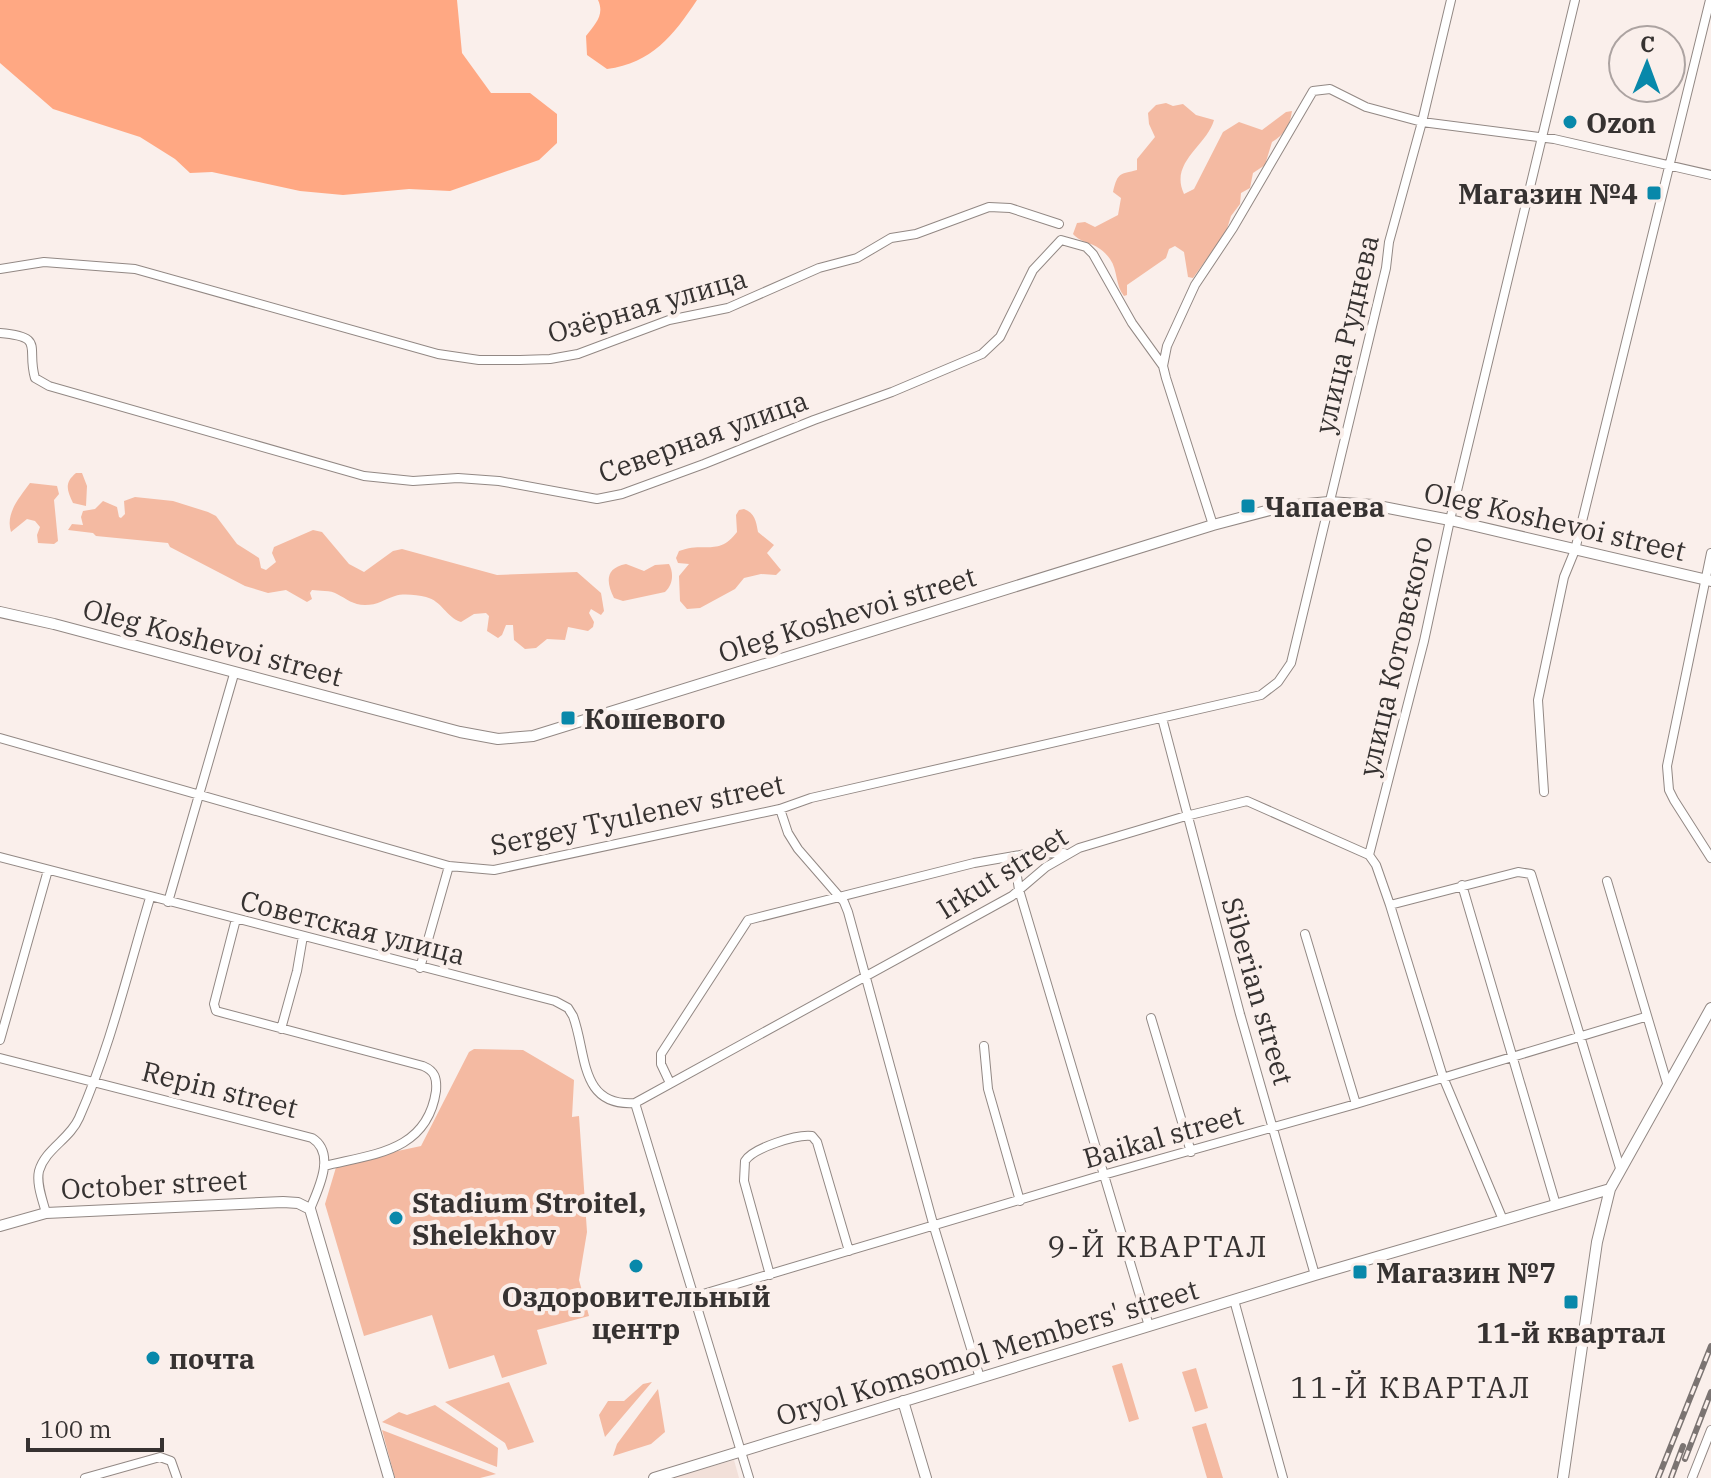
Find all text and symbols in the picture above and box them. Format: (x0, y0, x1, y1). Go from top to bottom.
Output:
north arrow (1607, 24, 1687, 104)
text: С (1640, 29, 1655, 58)
place label: Ozon (1586, 104, 1656, 141)
marker: Ozon (1561, 113, 1579, 131)
place label: Магазин №4 (1458, 175, 1638, 212)
marker: Магазин №4 (1645, 184, 1663, 202)
street label: улица Руднева (1305, 231, 1387, 437)
street label: Озёрная улица (543, 259, 751, 351)
street label: Северная улица (593, 381, 813, 491)
street label: Oleg Koshevoi street (1420, 473, 1690, 569)
place label: Чапаева (1264, 488, 1385, 525)
marker: Чапаева (1239, 497, 1257, 515)
street label: улица Котовского (1349, 532, 1441, 780)
street label: Oleg Koshevoi street (714, 557, 980, 671)
street label: Oleg Koshevoi street (79, 589, 347, 695)
place label: Кошевого (584, 700, 726, 737)
marker: Кошевого (559, 709, 577, 727)
street label: Sergey Tyulenev street (487, 765, 787, 863)
street label: Irkut street (930, 817, 1074, 927)
street label: Советская улица (237, 881, 469, 973)
street label: Siberian street (1213, 893, 1303, 1089)
street label: Repin street (138, 1052, 302, 1126)
street label: Baikal street (1079, 1095, 1248, 1177)
street label: October street (60, 1161, 248, 1207)
place label: Stadium Stroitel, Shelekhov (412, 1184, 646, 1253)
marker: Stadium Stroitel, Shelekhov (387, 1209, 405, 1227)
district label: 9-Й КВАРТАЛ (1047, 1226, 1269, 1265)
place label: Магазин №7 (1376, 1254, 1556, 1291)
marker: Оздоровительный центр (627, 1257, 645, 1275)
marker: Магазин №7 (1351, 1263, 1369, 1281)
street label: Oryol Komsomol Members' street (771, 1270, 1203, 1434)
place label: Оздоровительный центр (501, 1278, 771, 1347)
marker: 11-й квартал (1562, 1293, 1580, 1311)
place label: 11-й квартал (1476, 1314, 1666, 1351)
place label: почта (169, 1340, 255, 1377)
marker: почта (144, 1349, 162, 1367)
district label: 11-Й КВАРТАЛ (1290, 1367, 1532, 1406)
scale bar (28, 1402, 162, 1452)
text: 100 m (40, 1413, 112, 1445)

